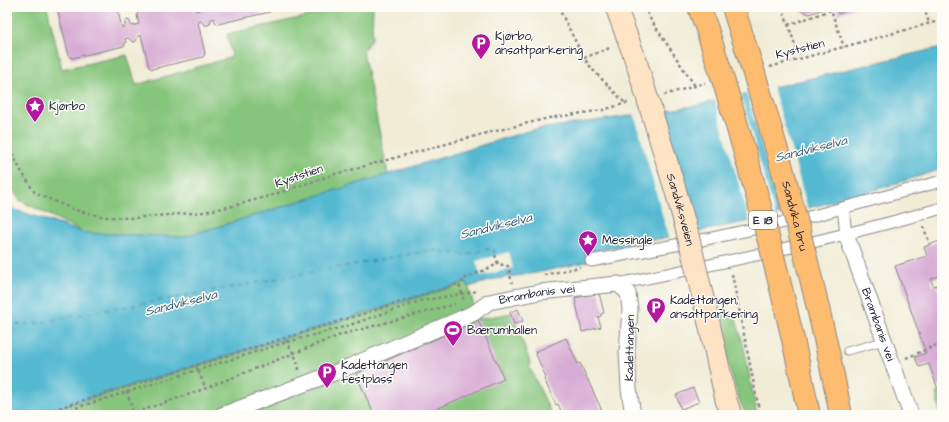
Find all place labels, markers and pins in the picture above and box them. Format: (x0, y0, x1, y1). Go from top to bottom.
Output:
place label: Kjørbo, ansattparkering (495, 28, 583, 60)
parking icon: Kjørbo, ansattparkering (470, 32, 492, 60)
place icon: Kjørbo (24, 95, 46, 123)
place label: Kjørbo (49, 98, 86, 115)
place icon: Messingle (577, 229, 599, 257)
place label: Messingle (602, 232, 653, 250)
place label: Kadettangen, ansattparkering (670, 292, 758, 324)
parking icon: Kadettangen, ansattparkering (645, 296, 667, 324)
sports icon: Bærumhallen (442, 319, 464, 347)
place label: Bærumhallen (467, 322, 537, 339)
place label: Kadettangen festplass (341, 357, 408, 388)
parking icon: Kadettangen festplass (316, 361, 338, 389)

